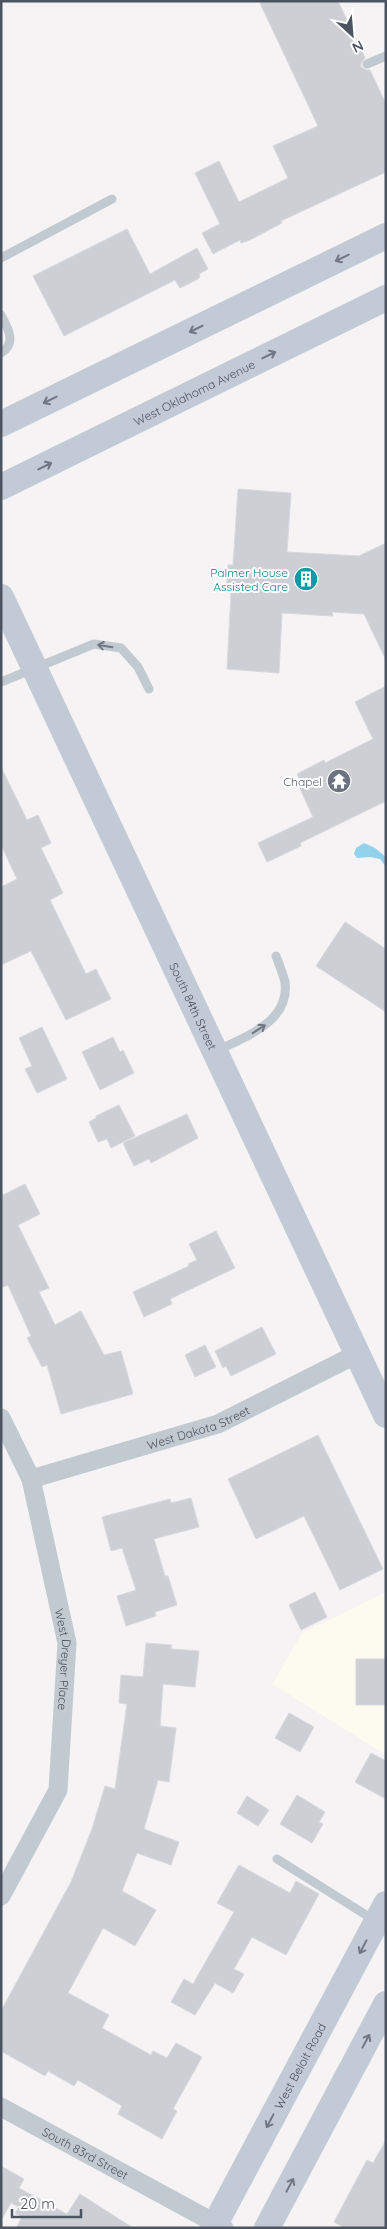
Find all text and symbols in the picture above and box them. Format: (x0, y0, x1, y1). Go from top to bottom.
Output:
north arrow (327, 10, 377, 60)
text: N (349, 36, 366, 57)
one-way arrow (335, 254, 350, 263)
one-way arrow (189, 325, 204, 334)
one-way arrow (261, 350, 276, 359)
street label: West Oklahoma Avenue (131, 356, 257, 428)
one-way arrow (43, 396, 58, 405)
one-way arrow (37, 461, 52, 470)
place label: Palmer House Assisted Care (210, 565, 288, 594)
building icon: Palmer House Assisted Care (293, 566, 319, 592)
one-way arrow (98, 641, 114, 651)
temple icon: Chapel (326, 768, 352, 794)
place label: Chapel (283, 774, 322, 789)
street label: South 84th Street (167, 960, 220, 1052)
one-way arrow (252, 1024, 266, 1034)
street label: West Dakota Street (145, 1402, 252, 1452)
street label: West Dreyer Place (52, 1607, 75, 1711)
one-way arrow (358, 1939, 368, 1954)
street label: West Beloit Road (271, 2020, 329, 2111)
one-way arrow (361, 2034, 371, 2049)
one-way arrow (265, 2113, 274, 2128)
street label: South 83rd Street (40, 2123, 131, 2182)
one-way arrow (285, 2177, 295, 2192)
scale bar (12, 2186, 81, 2218)
text: 20 m (20, 2194, 55, 2213)

